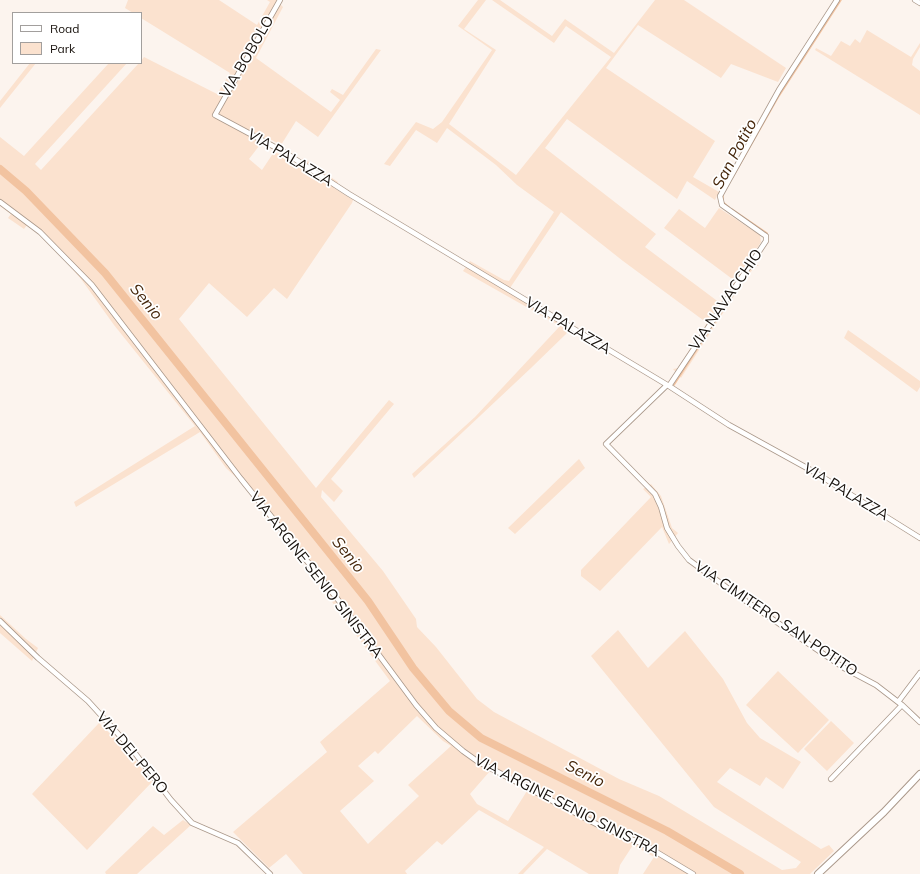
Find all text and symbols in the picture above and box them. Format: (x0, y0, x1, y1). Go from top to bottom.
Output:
legend (12, 12, 142, 64)
street label: VIA BOBOLO (216, 13, 278, 101)
text: Road (50, 21, 79, 36)
text: Park (50, 41, 75, 56)
water label: San Potito (709, 116, 761, 192)
street label: VIA PALAZZA (244, 125, 336, 191)
street label: VIA NAVACCHIO (685, 246, 767, 354)
water label: Senio (126, 280, 166, 324)
street label: VIA PALAZZA (522, 293, 614, 359)
street label: VIA PALAZZA (800, 459, 892, 525)
street label: VIA ARGINE SENIO SINISTRA (246, 488, 386, 662)
water label: Senio (328, 533, 368, 577)
street label: VIA CIMITERO SAN POTITO (691, 558, 861, 680)
street label: VIA DEL PERO (92, 708, 172, 798)
street label: VIA ARGINE SENIO SINISTRA (471, 751, 663, 861)
water label: Senio (562, 756, 608, 792)

